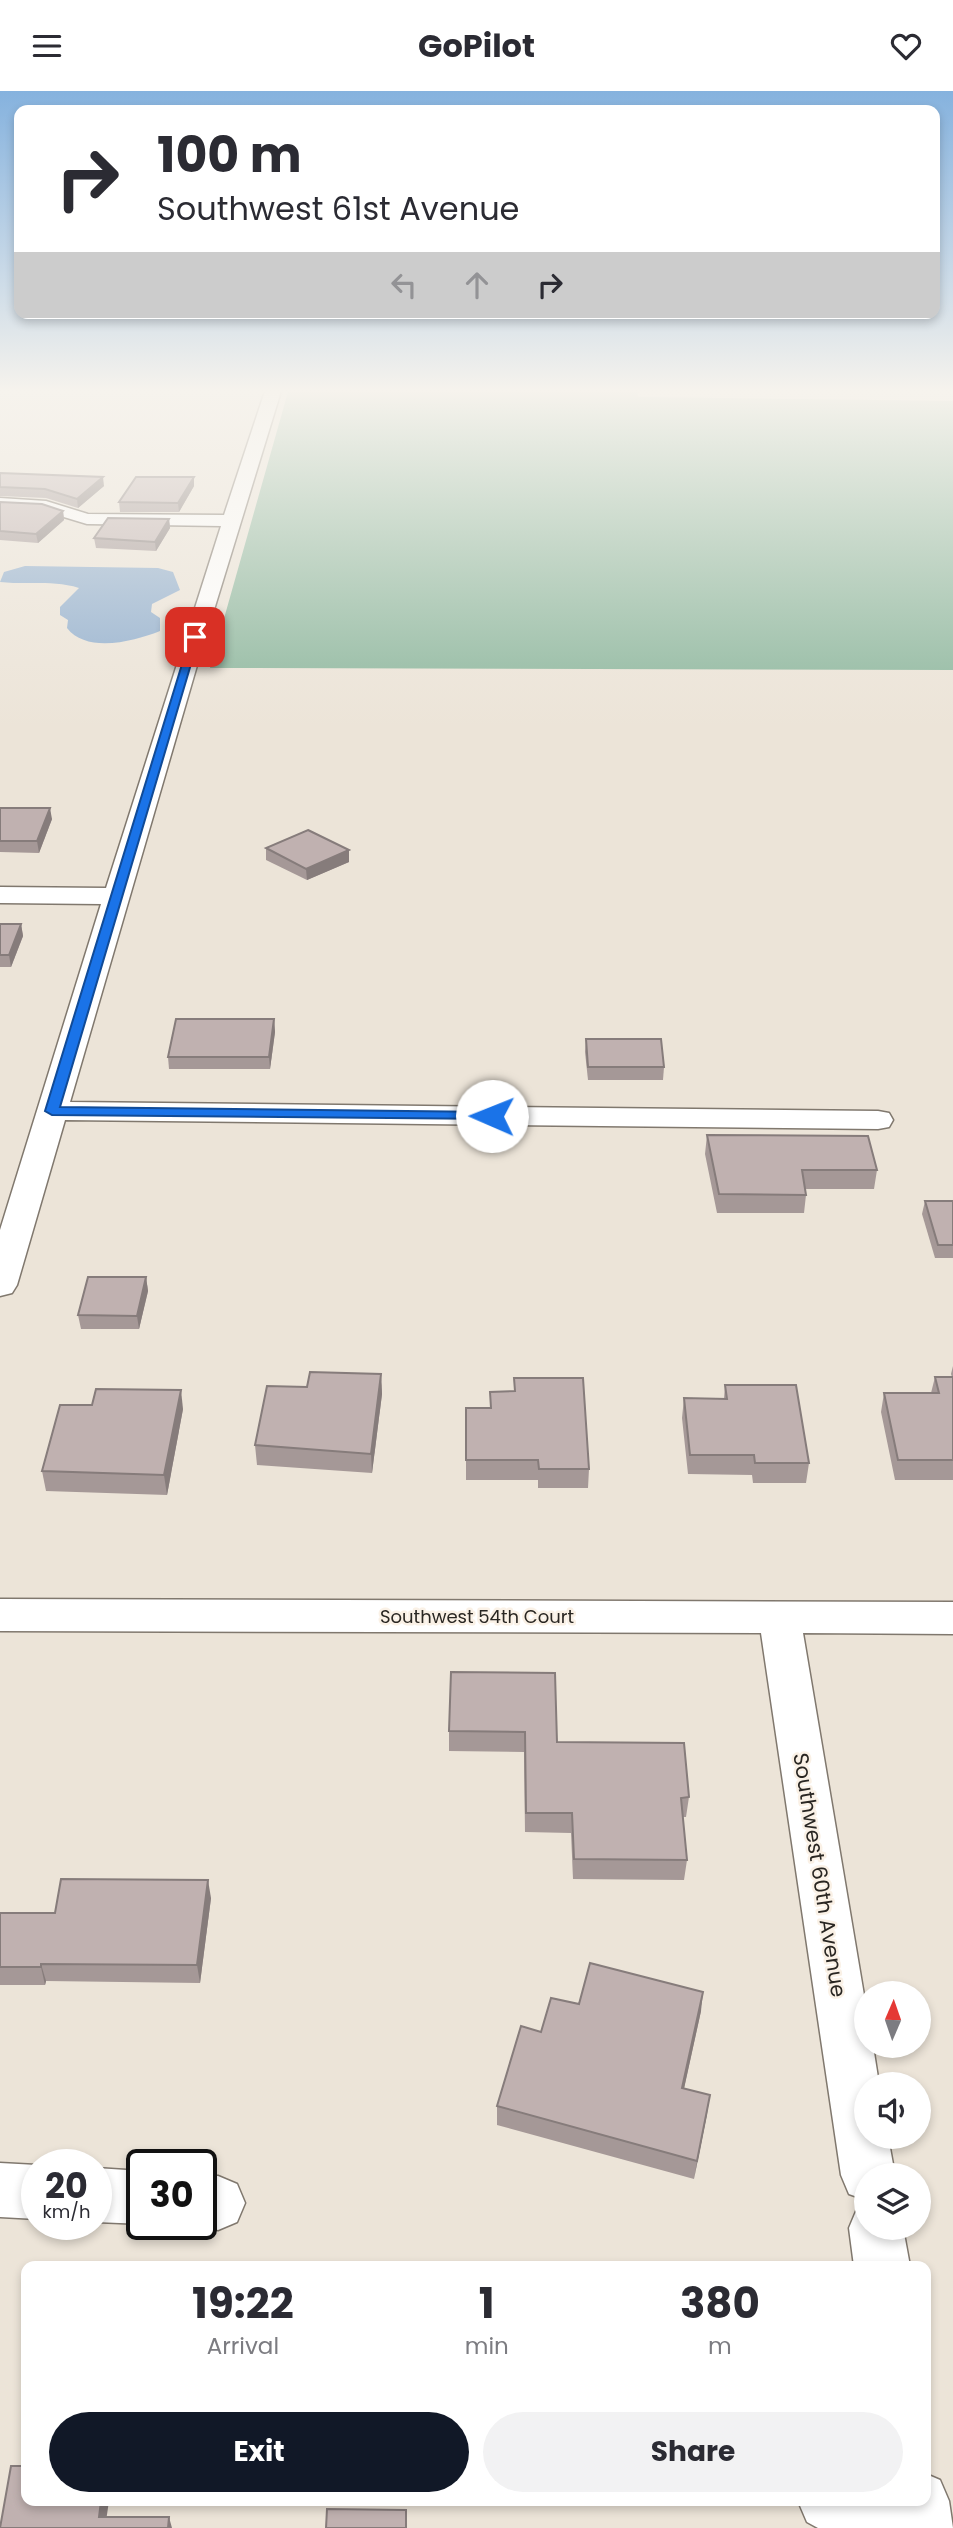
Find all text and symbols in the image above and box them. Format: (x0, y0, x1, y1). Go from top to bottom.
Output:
text: GoPilot (418, 23, 535, 68)
icon: menu (28, 27, 66, 65)
icon: heart (887, 27, 925, 65)
text: 100 m (157, 121, 302, 189)
icon: right (42, 133, 133, 224)
text: Southwest 61st Avenue (157, 186, 519, 231)
icon: left (385, 266, 423, 304)
icon: ahead (458, 266, 496, 304)
icon: right (531, 266, 569, 304)
pin (165, 607, 225, 667)
icon: arrive (176, 618, 214, 656)
position arrow (455, 1079, 529, 1153)
street label: Southwest 54th Court (380, 1604, 574, 1629)
street label: Southwest 60th Avenue (786, 1751, 854, 1999)
north arrow (854, 1981, 931, 2058)
map controls (854, 1981, 931, 2240)
button: sound (854, 2072, 931, 2149)
speed limit sign: 30 (126, 2149, 217, 2240)
text: 20 (45, 2161, 88, 2210)
button: layers (854, 2163, 931, 2240)
text: km/h (43, 2199, 90, 2224)
text: 19:22 (192, 2274, 294, 2333)
text: 1 (479, 2274, 495, 2333)
text: 380 (680, 2274, 760, 2333)
text: Arrival (207, 2330, 279, 2362)
text: min (465, 2330, 509, 2362)
text: m (708, 2330, 732, 2362)
button: Exit (49, 2412, 469, 2492)
button: Share (483, 2412, 903, 2492)

